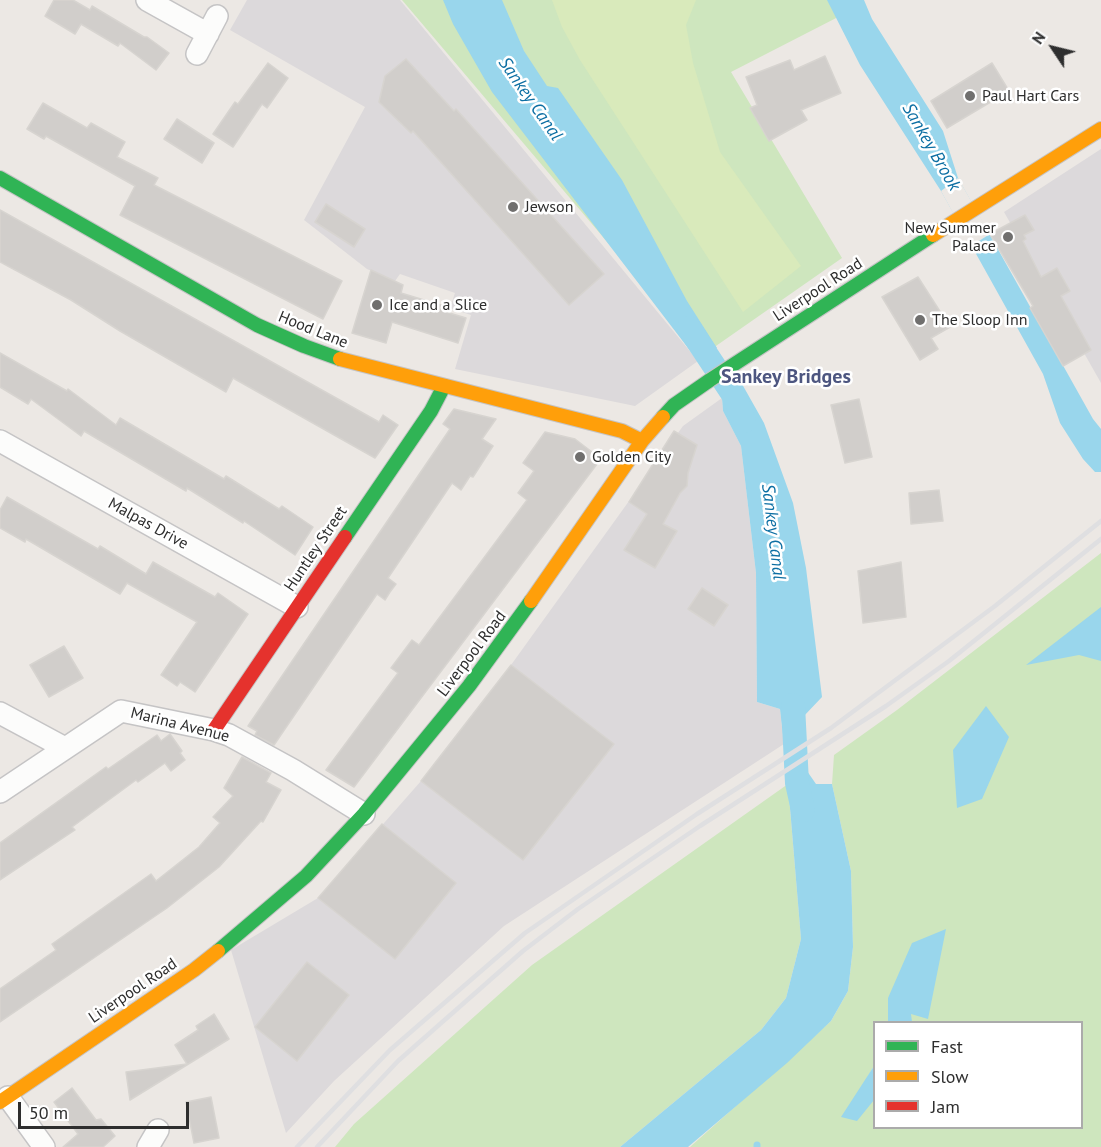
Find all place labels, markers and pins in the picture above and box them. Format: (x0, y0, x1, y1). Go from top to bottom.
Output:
place label: Paul Hart Cars (982, 86, 1079, 106)
marker: Paul Hart Cars (963, 89, 977, 103)
place label: Jewson (525, 197, 573, 217)
marker: Jewson (506, 200, 520, 214)
place label: New Summer Palace (905, 218, 996, 256)
marker: New Summer Palace (1001, 230, 1015, 244)
place label: Ice and a Slice (389, 295, 487, 315)
marker: Ice and a Slice (370, 298, 384, 312)
place label: The Sloop Inn (932, 310, 1027, 330)
marker: The Sloop Inn (913, 313, 927, 327)
place label: Golden City (592, 447, 671, 467)
marker: Golden City (573, 450, 587, 464)

